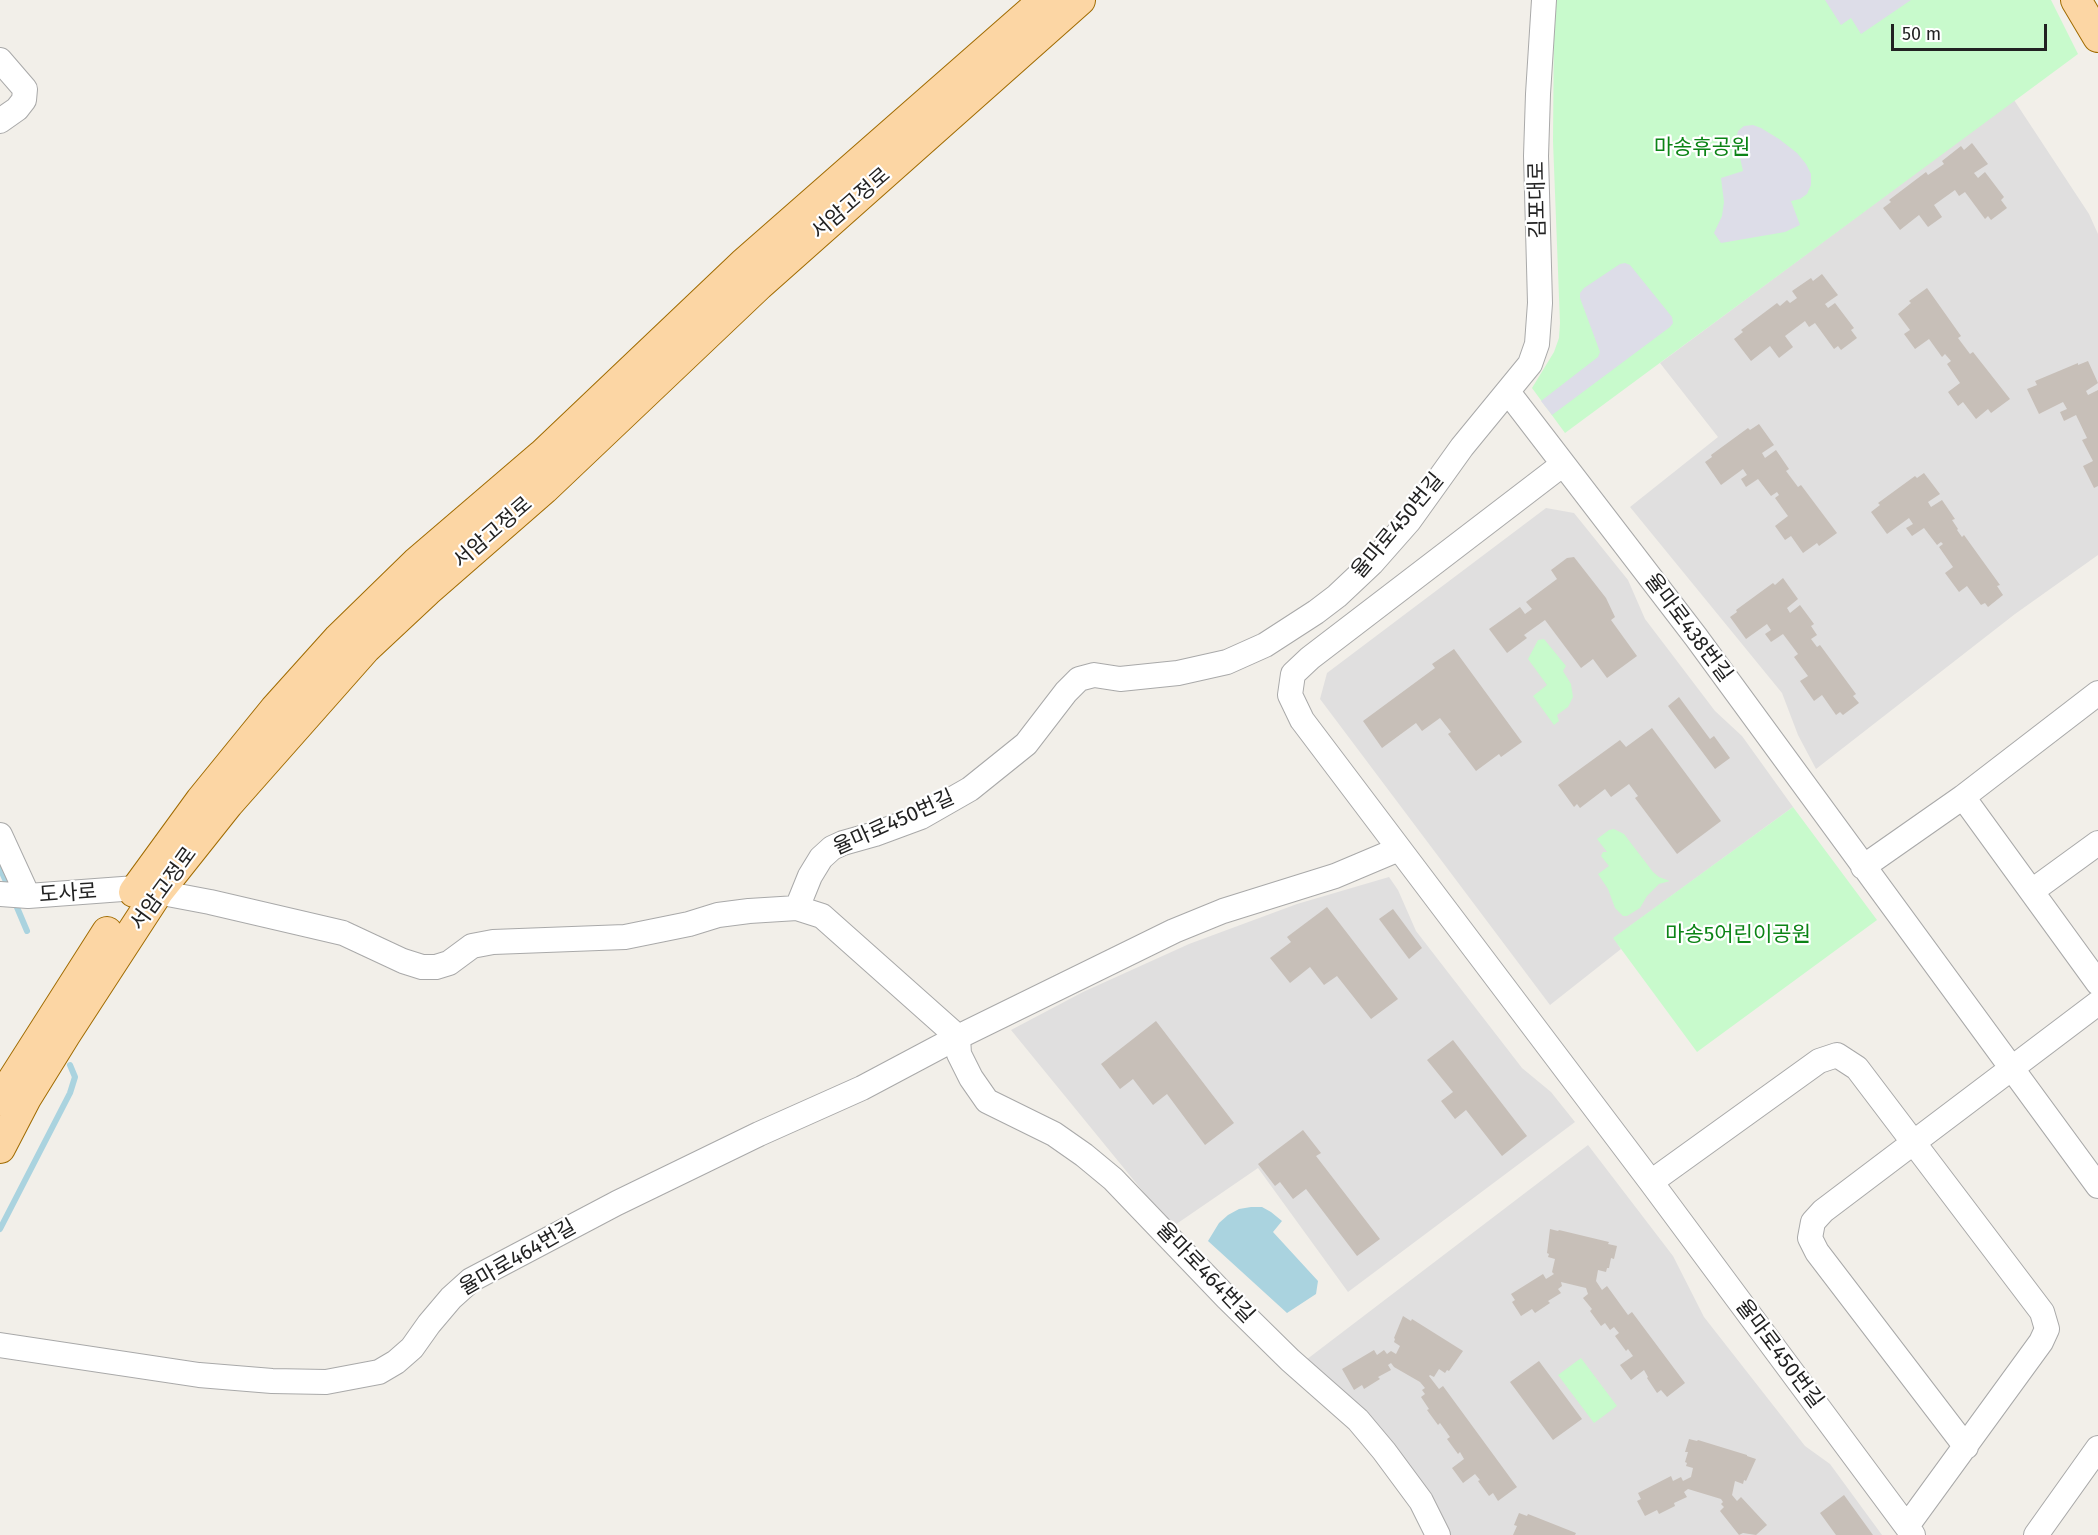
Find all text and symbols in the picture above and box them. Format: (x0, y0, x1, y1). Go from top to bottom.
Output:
scale bar (1894, 12, 2050, 50)
text: 50 m (1902, 23, 1941, 45)
park label: 마송휴공원 (1654, 135, 1750, 161)
street label: 김포대로 (1525, 161, 1551, 239)
street label: 서암고정로 (806, 163, 896, 245)
street label: 율마로450번길 (1347, 468, 1449, 584)
street label: 서암고정로 (448, 492, 538, 574)
street label: 율마로438번길 (1639, 569, 1737, 687)
street label: 율마로450번길 (830, 785, 958, 861)
street label: 서암고정로 (125, 843, 203, 935)
street label: 도사로 (38, 879, 98, 909)
park label: 마송5어린이공원 (1665, 922, 1811, 948)
street label: 율마로464번길 (455, 1215, 581, 1301)
street label: 율마로464번길 (1151, 1217, 1259, 1329)
street label: 율마로450번길 (1730, 1295, 1828, 1413)

